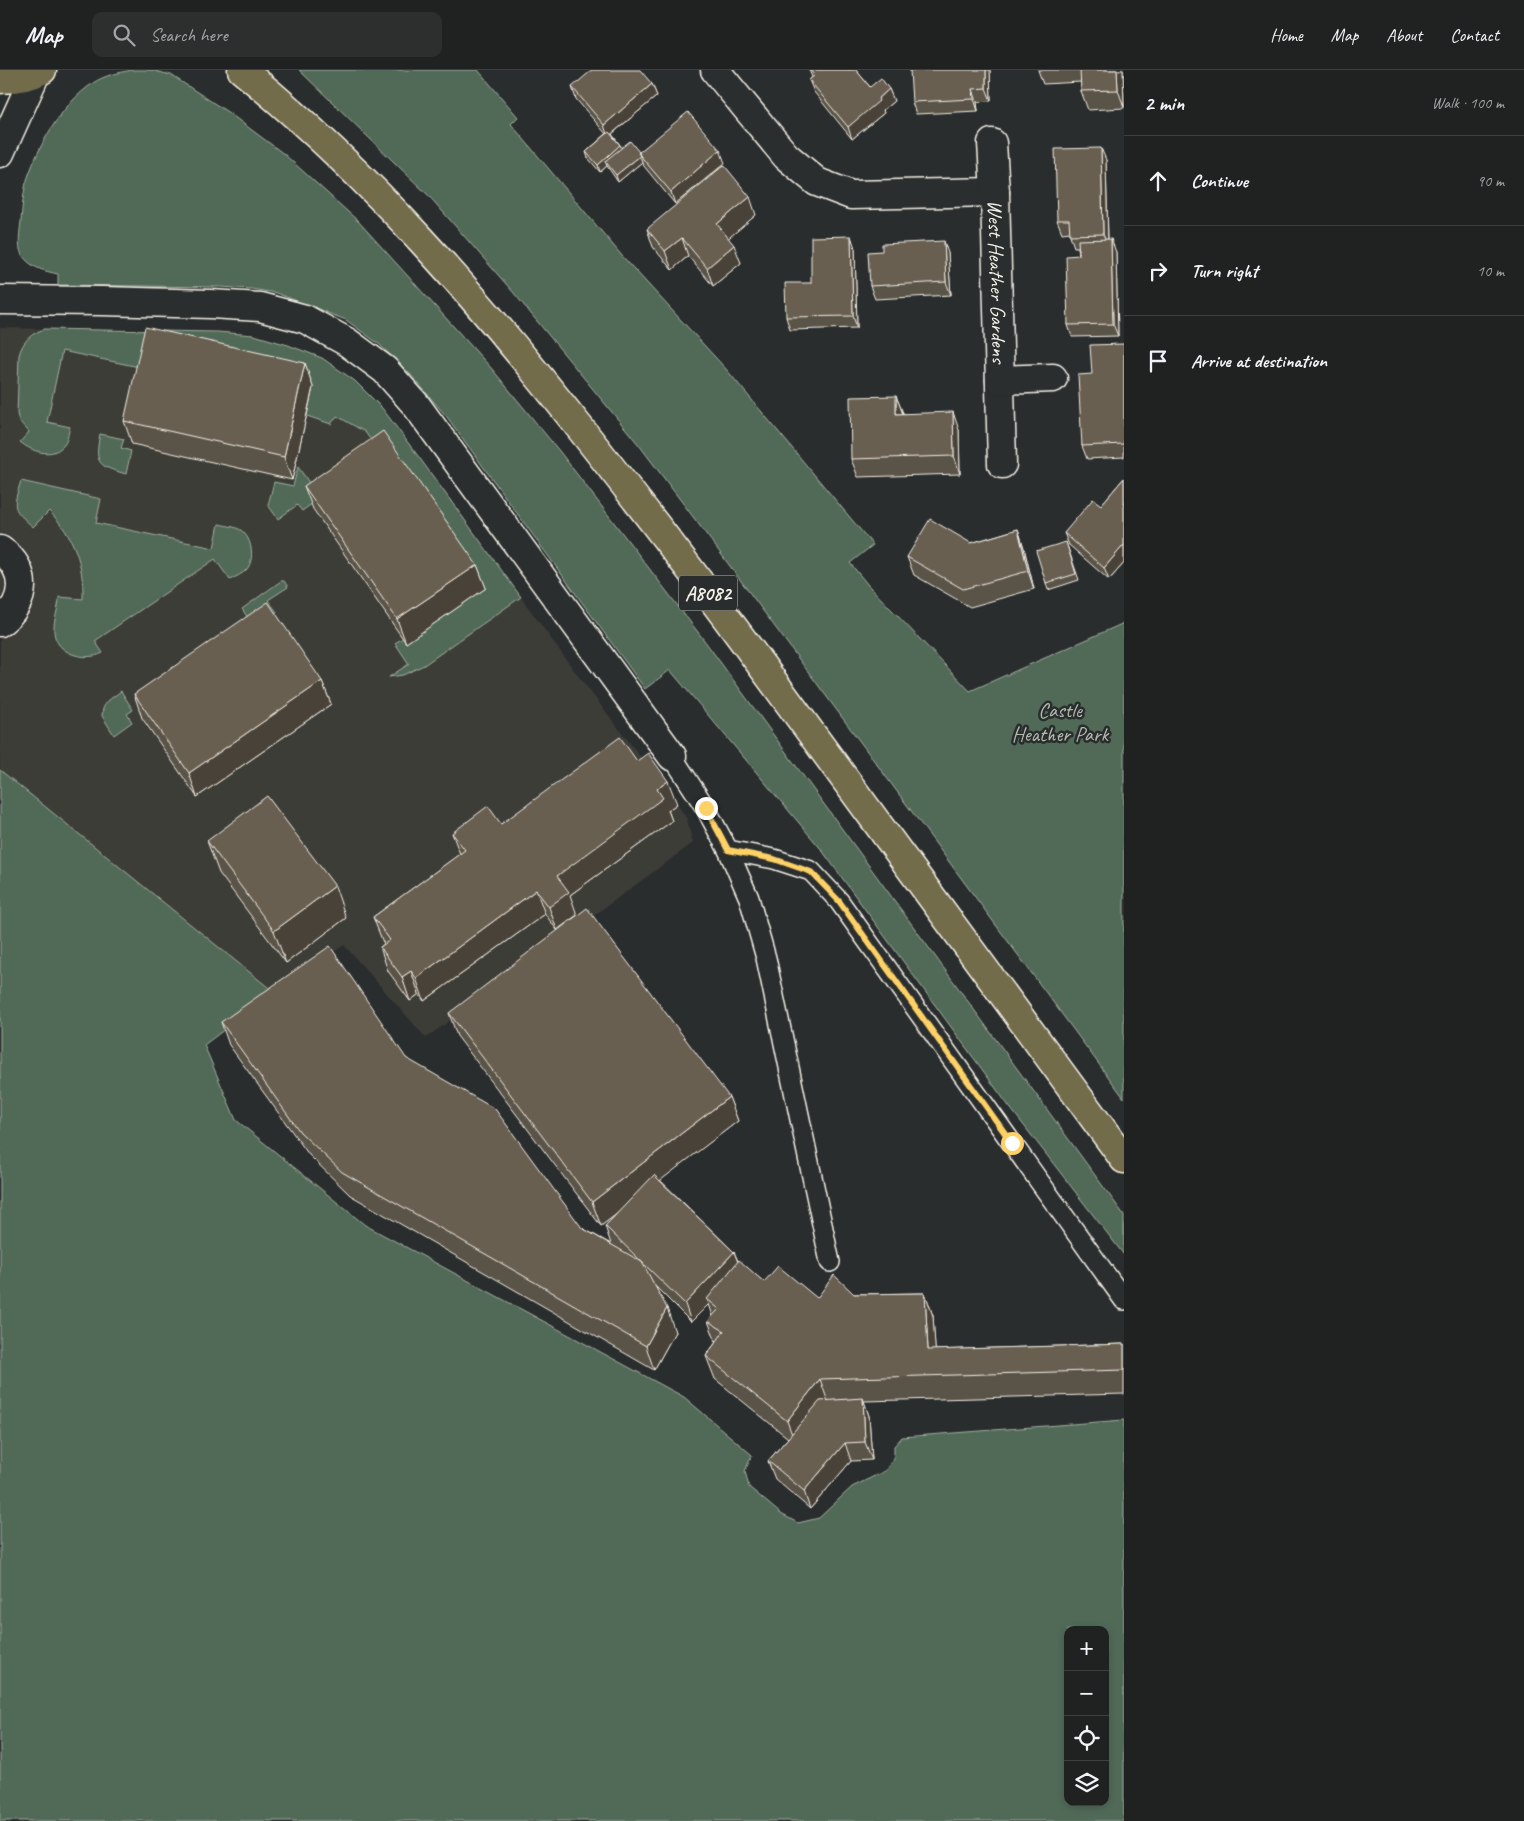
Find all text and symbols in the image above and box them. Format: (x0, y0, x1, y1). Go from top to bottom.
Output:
search box (92, 12, 442, 57)
text: Map (25, 20, 62, 50)
icon: search (110, 21, 138, 49)
text: Search here (150, 23, 228, 47)
text: Home (1270, 24, 1303, 46)
text: Map (1331, 24, 1358, 46)
text: About (1386, 24, 1422, 46)
text: Contact (1450, 24, 1499, 46)
text: 2 min (1144, 90, 1184, 116)
text: Walk · 100 m (1432, 93, 1504, 113)
icon: ahead (1144, 167, 1172, 195)
text: Continue (1191, 169, 1248, 193)
text: 90 m (1477, 171, 1504, 191)
street label: West Heather Gardens (982, 200, 1012, 365)
icon: right (1144, 257, 1172, 285)
text: Turn right (1191, 259, 1258, 283)
text: 10 m (1477, 261, 1504, 281)
icon: arrive (1144, 347, 1172, 375)
text: Arrive at destination (1191, 349, 1327, 373)
road number: A8082 (679, 576, 737, 610)
park label: Castle Heather Park (1012, 697, 1109, 747)
route end (695, 797, 718, 820)
route start (1001, 1132, 1024, 1155)
map controls (1064, 1626, 1109, 1806)
button: + (1064, 1626, 1109, 1671)
button: − (1064, 1671, 1109, 1716)
button: locate (1064, 1716, 1109, 1761)
button: layers (1064, 1761, 1109, 1806)

